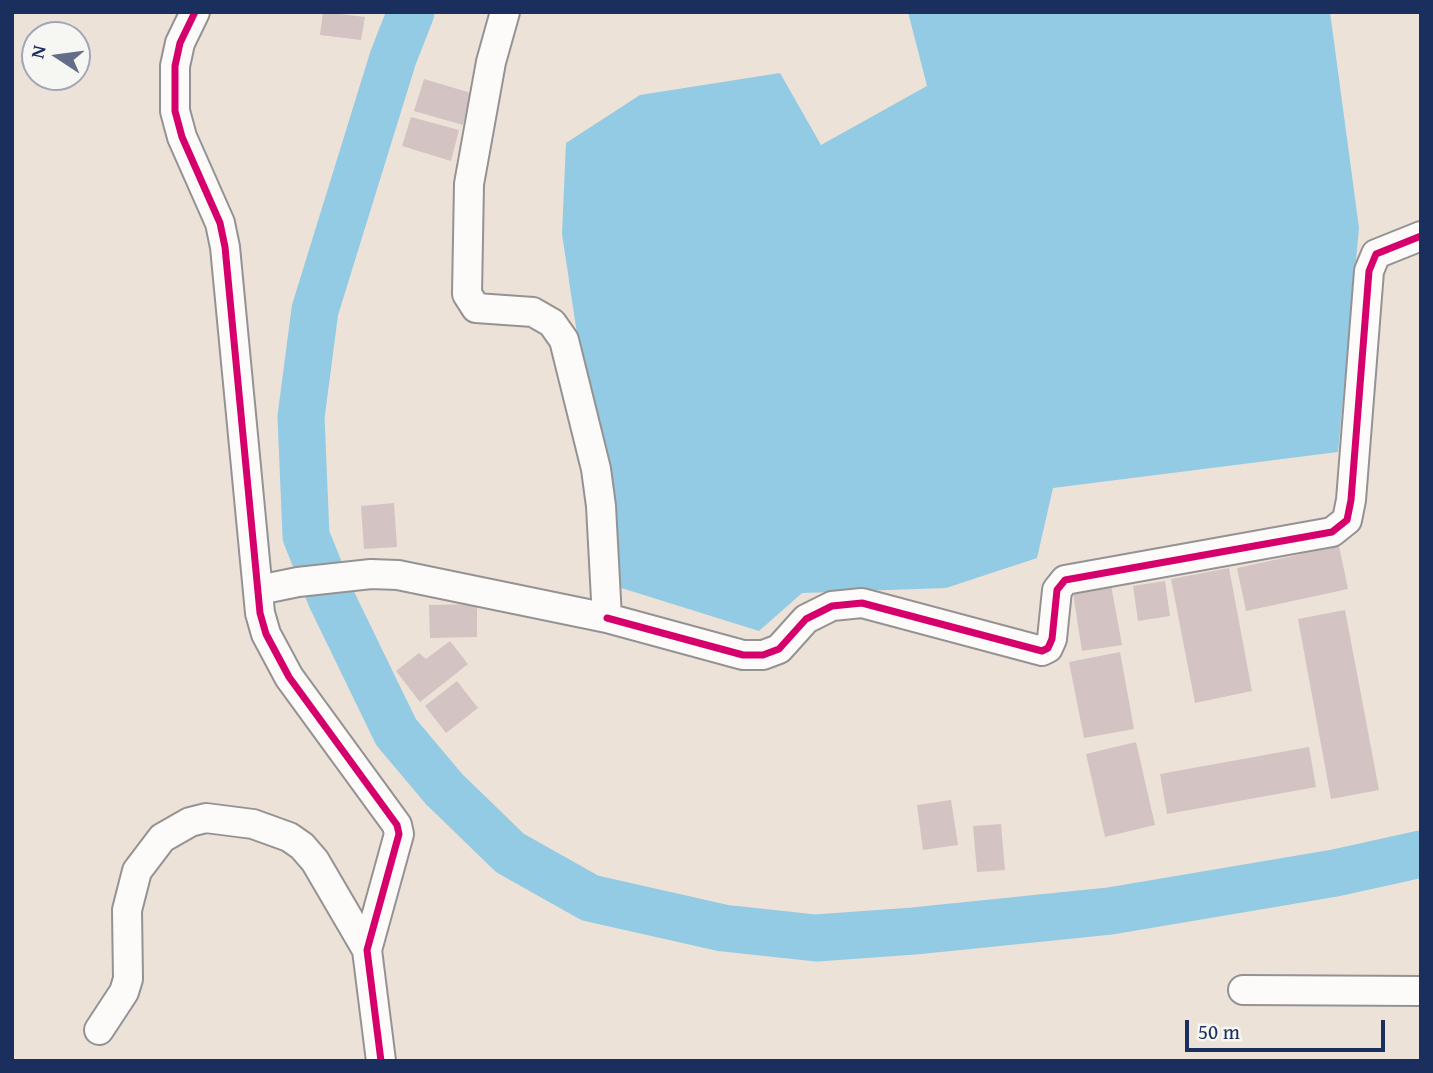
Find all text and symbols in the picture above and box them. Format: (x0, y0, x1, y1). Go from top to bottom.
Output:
north arrow (21, 21, 91, 91)
text: N (22, 42, 53, 61)
scale bar (1188, 1006, 1388, 1050)
text: 50 m (1198, 1016, 1240, 1047)

